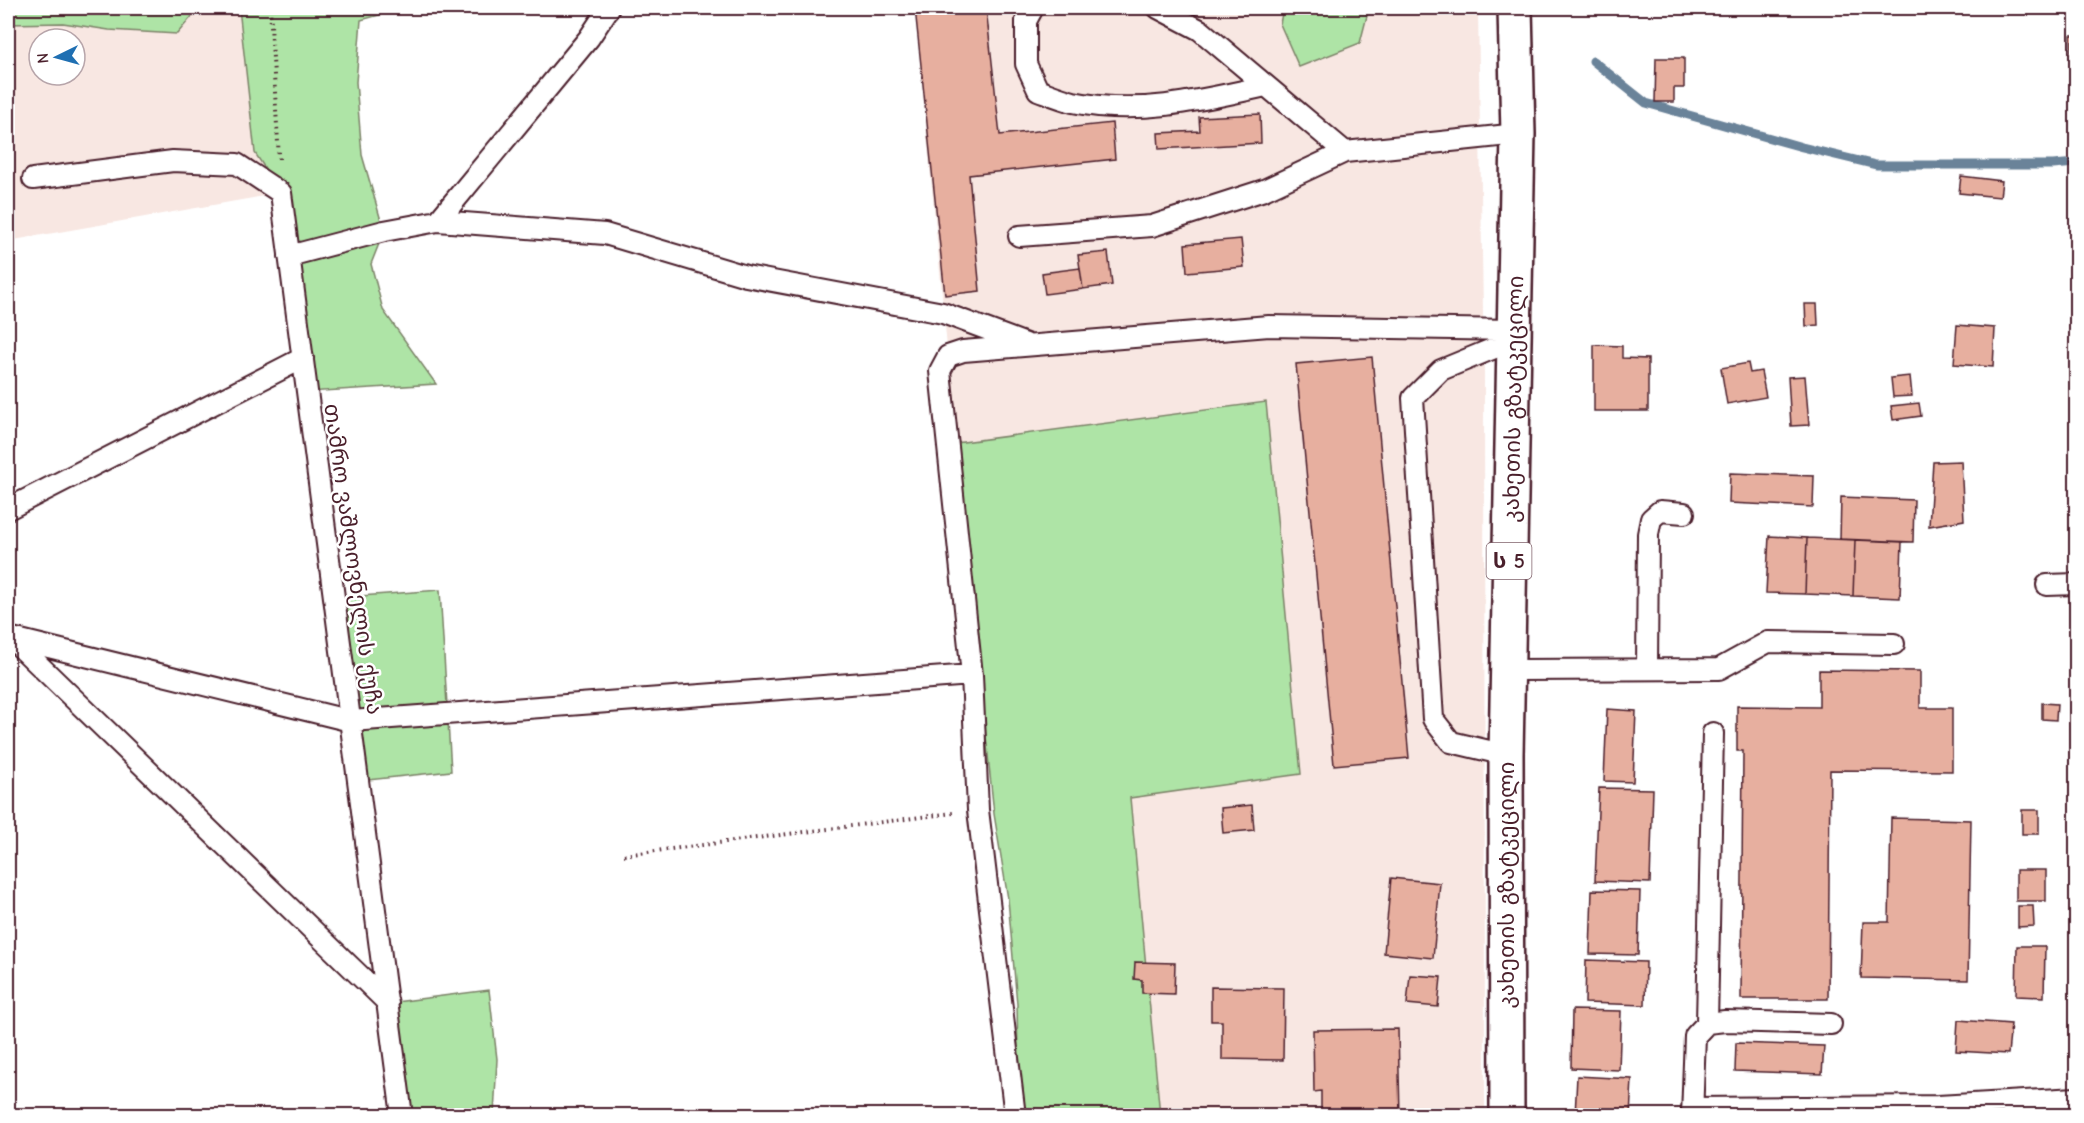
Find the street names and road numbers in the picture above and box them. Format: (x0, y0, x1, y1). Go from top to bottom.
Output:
street label: კახეთის გზატკეცილი (1498, 275, 1529, 523)
street label: თამრო ვაშლოვნელის ქუჩა (318, 402, 388, 716)
road number: ს 5 (1486, 543, 1532, 579)
street label: კახეთის გზატკეცილი (1494, 762, 1520, 1009)

